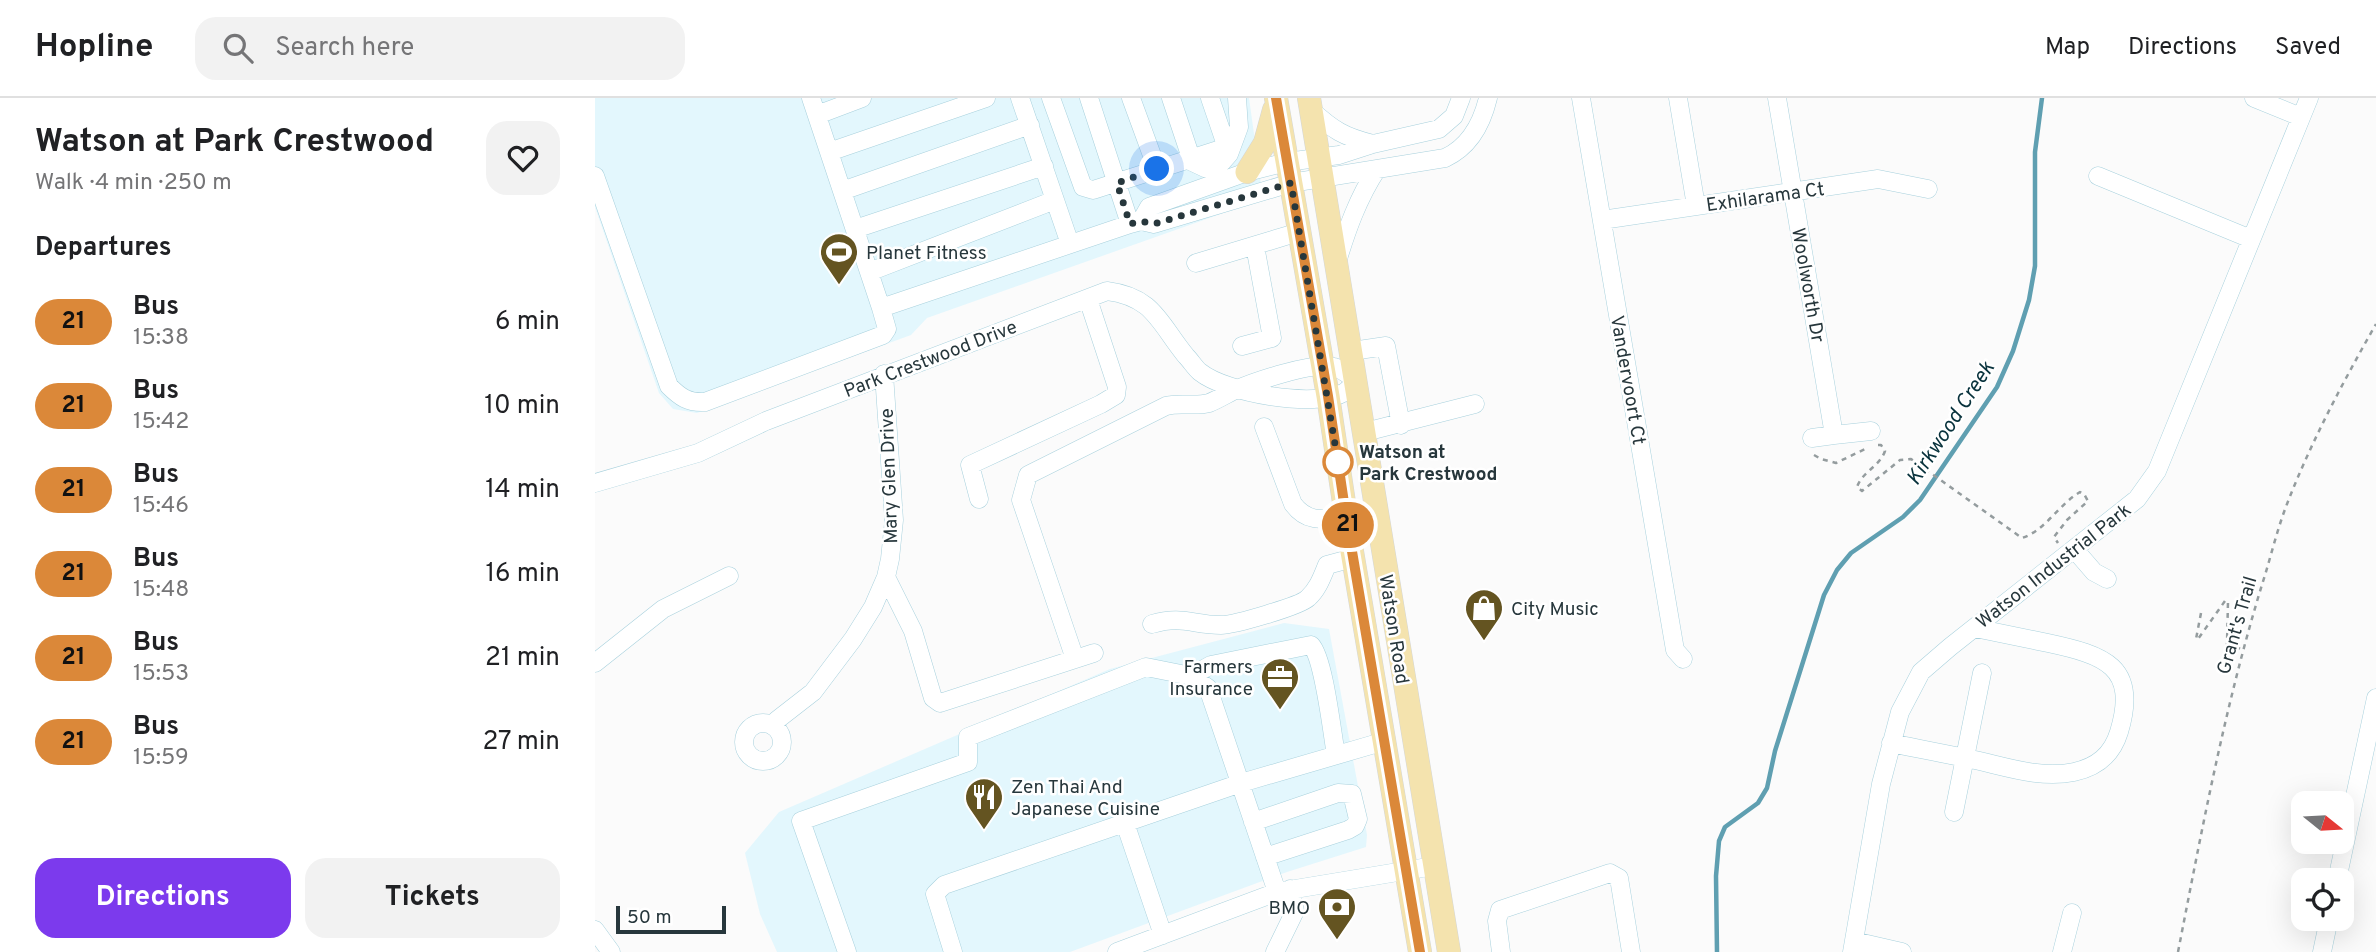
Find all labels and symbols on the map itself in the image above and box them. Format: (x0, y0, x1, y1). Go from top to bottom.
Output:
your location (1139, 151, 1174, 186)
street label: Exhilarama Ct (1705, 178, 1826, 218)
street label: Woolworth Dr (1785, 226, 1829, 345)
sports icon: Planet Fitness (818, 231, 860, 286)
place label: Planet Fitness (866, 242, 987, 266)
street label: Vandervoort Ct (1604, 314, 1650, 447)
street label: Park Crestwood Drive (841, 316, 1021, 404)
water label: Kirkwood Creek (1901, 356, 2002, 491)
street label: Mary Glen Drive (876, 408, 904, 544)
place label: Watson at Park Crestwood (1359, 441, 1498, 487)
marker: Watson at Park Crestwood (1323, 447, 1353, 477)
street label: Watson Industrial Park (1972, 499, 2137, 635)
line badge: 21 (1317, 502, 1379, 548)
street label: Watson Road (1373, 573, 1414, 686)
street label: Grant's Trail (2212, 574, 2263, 677)
shop icon: City Music (1463, 587, 1505, 642)
place label: City Music (1511, 598, 1599, 622)
place label: Farmers Insurance (1169, 656, 1253, 702)
office icon: Farmers Insurance (1259, 656, 1301, 711)
restaurant icon: Zen Thai And Japanese Cuisine (963, 776, 1005, 831)
place label: Zen Thai And Japanese Cuisine (1011, 776, 1160, 822)
north arrow (2291, 791, 2354, 854)
bank icon: BMO (1316, 886, 1358, 941)
place label: BMO (1269, 897, 1310, 921)
scale bar (616, 903, 726, 935)

